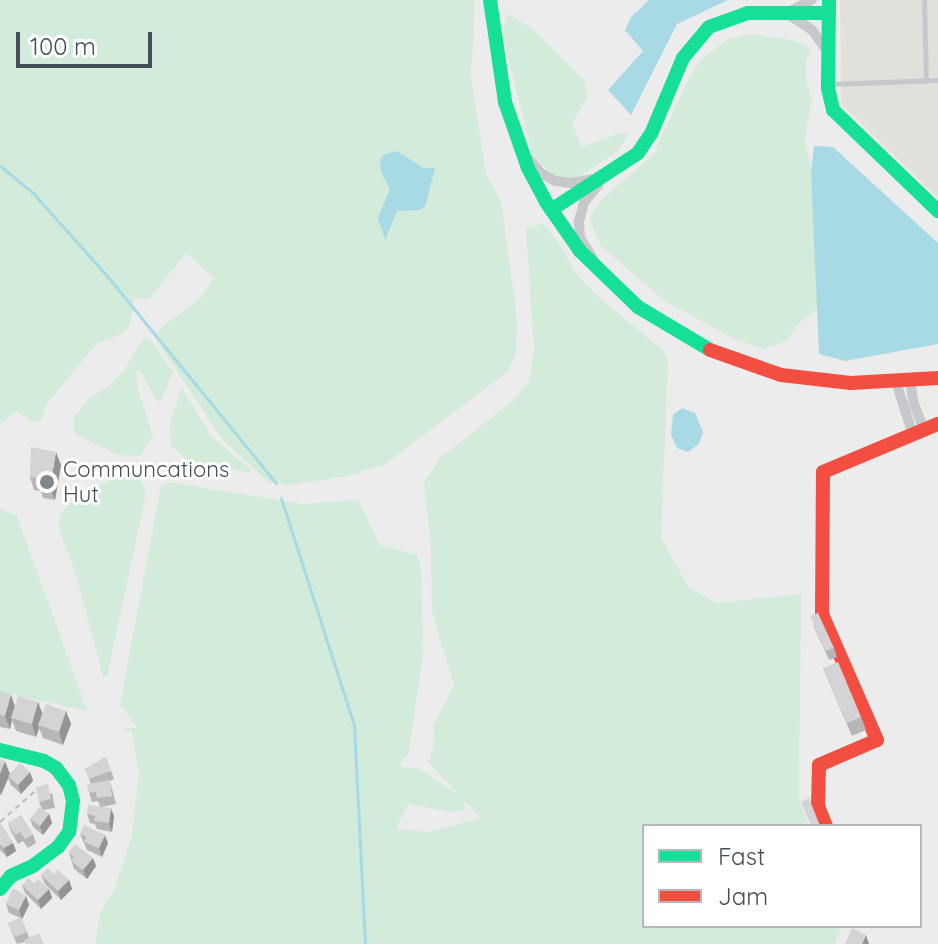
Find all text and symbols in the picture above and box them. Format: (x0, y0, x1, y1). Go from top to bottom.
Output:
scale bar (20, 16, 156, 66)
text: 100 m (30, 31, 96, 61)
place label: Communcations Hut (63, 456, 229, 508)
marker: Communcations Hut (38, 473, 56, 491)
legend (642, 824, 922, 928)
text: Fast (718, 841, 765, 871)
text: Jam (718, 881, 768, 911)

